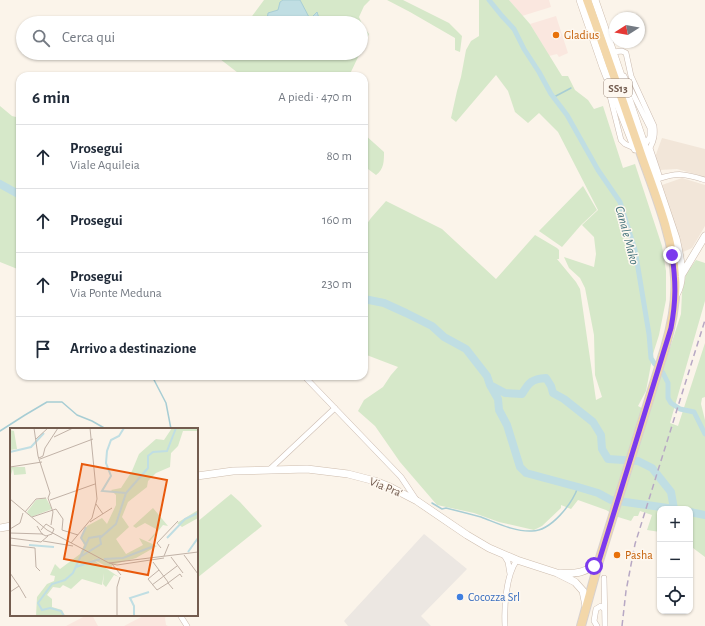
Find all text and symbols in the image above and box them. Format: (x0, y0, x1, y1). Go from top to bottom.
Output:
north arrow (609, 12, 645, 48)
search box (16, 16, 368, 60)
icon: search (30, 27, 52, 49)
place label: Gladius (564, 29, 599, 41)
text: Cerca qui (62, 30, 115, 45)
marker: Gladius (551, 30, 561, 40)
road number: SS13 (604, 79, 632, 97)
text: 6 min (32, 89, 70, 106)
text: A piedi · 470 m (278, 91, 352, 104)
text: Prosegui (70, 141, 123, 156)
icon: ahead (32, 146, 54, 168)
text: 80 m (326, 150, 352, 163)
text: Viale Aquileia (70, 159, 140, 172)
water label: Canale Mako (612, 205, 641, 266)
icon: ahead (32, 210, 54, 232)
text: Prosegui (70, 213, 123, 228)
text: 160 m (322, 214, 352, 227)
route end (663, 246, 681, 264)
text: Prosegui (70, 269, 123, 284)
icon: ahead (32, 274, 54, 296)
text: 230 m (321, 278, 352, 291)
text: Via Ponte Meduna (70, 287, 162, 300)
icon: arrive (32, 338, 54, 360)
text: Arrivo a destinazione (70, 341, 196, 356)
inset map (10, 428, 198, 616)
street label: Via Pra' (368, 475, 404, 499)
map controls (657, 506, 693, 614)
button: + (657, 506, 693, 542)
button: − (657, 542, 693, 578)
place label: Pasha (625, 549, 653, 561)
marker: Pasha (612, 550, 622, 560)
route start (585, 557, 603, 575)
button: locate (657, 578, 693, 614)
place label: Cocozza Srl (468, 591, 520, 603)
marker: Cocozza Srl (455, 592, 465, 602)

